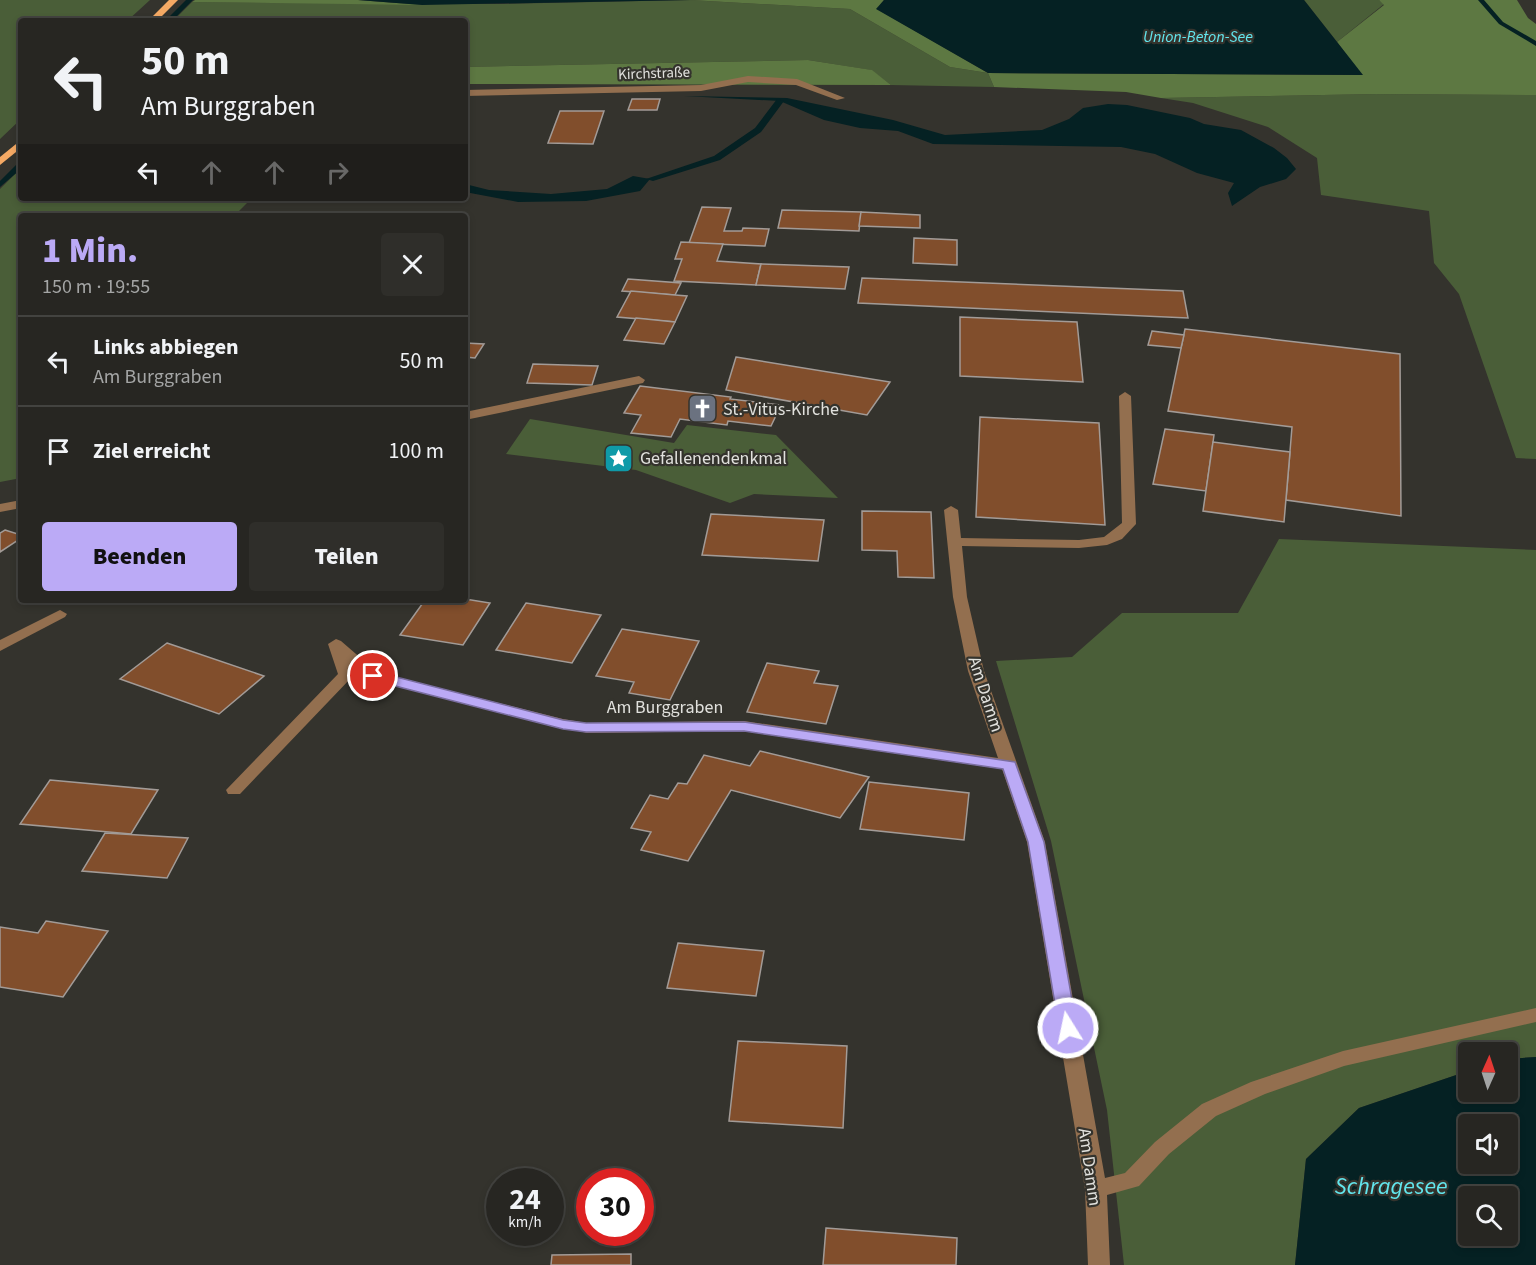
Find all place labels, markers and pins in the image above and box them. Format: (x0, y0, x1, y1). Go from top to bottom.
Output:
church icon: St.-Vitus-Kirche (686, 393, 718, 425)
place label: St.-Vitus-Kirche (723, 397, 839, 422)
place icon: Gefallenendenkmal (603, 442, 635, 474)
place label: Gefallenendenkmal (640, 446, 787, 471)
pin (347, 650, 398, 701)

